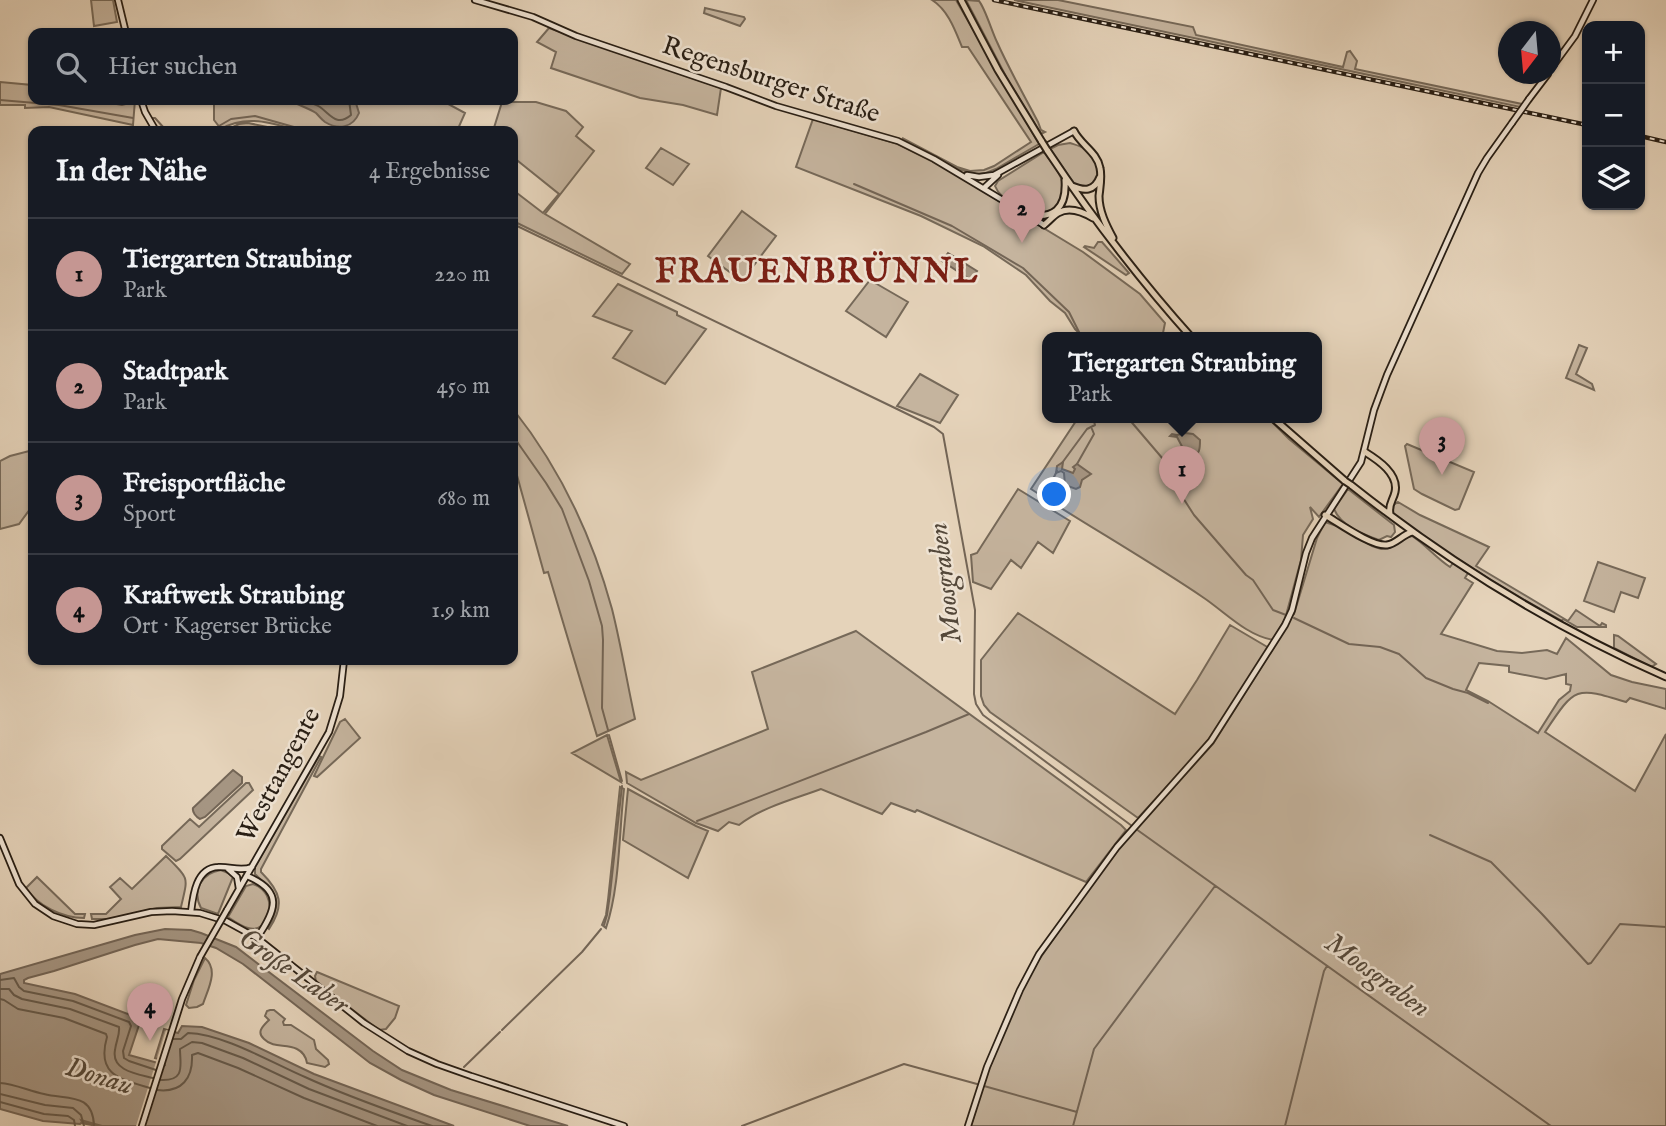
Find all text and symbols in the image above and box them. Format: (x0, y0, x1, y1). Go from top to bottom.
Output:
north arrow (1498, 21, 1561, 84)
map controls (1582, 21, 1645, 210)
button: + (1582, 21, 1645, 84)
search box (28, 28, 518, 105)
street label: Regensburger Straße (658, 29, 884, 131)
icon: search (52, 48, 90, 86)
text: Hier suchen (108, 50, 238, 83)
button: − (1582, 84, 1645, 147)
button: layers (1582, 147, 1645, 210)
text: In der Nähe (56, 153, 207, 191)
text: 4 Ergebnisse (369, 157, 490, 186)
pin: 2 (999, 185, 1045, 243)
text: Tiergarten Straubing (123, 243, 351, 276)
district label: FRAUENBRÜNNL (655, 251, 979, 294)
text: 1 (75, 260, 83, 289)
text: 220 m (434, 260, 490, 289)
text: Park (123, 276, 167, 305)
popup (1042, 332, 1322, 423)
text: Tiergarten Straubing (1068, 347, 1296, 380)
text: Stadtpark (123, 355, 228, 388)
text: 2 (74, 372, 84, 401)
text: 450 m (436, 372, 490, 401)
text: Park (1068, 380, 1112, 409)
text: Park (123, 388, 167, 417)
pin: 3 (1419, 417, 1465, 475)
pin: 1 (1159, 446, 1205, 504)
text: Freisportfläche (123, 467, 285, 500)
your location (1037, 477, 1071, 511)
text: 3 (75, 484, 83, 513)
text: 680 m (437, 484, 490, 513)
text: Sport (123, 500, 176, 529)
water label: Moosgraben (921, 520, 971, 646)
text: Kraftwerk Straubing (123, 579, 344, 612)
text: 4 (73, 596, 85, 625)
text: 1.9 km (431, 596, 490, 625)
text: Ort · Kagerser Brücke (123, 612, 332, 641)
street label: Westtangente (230, 702, 328, 848)
water label: Große Laber (231, 921, 356, 1024)
water label: Moosgraben (1317, 926, 1437, 1026)
pin: 4 (127, 983, 173, 1041)
water label: Donau (61, 1050, 137, 1104)

